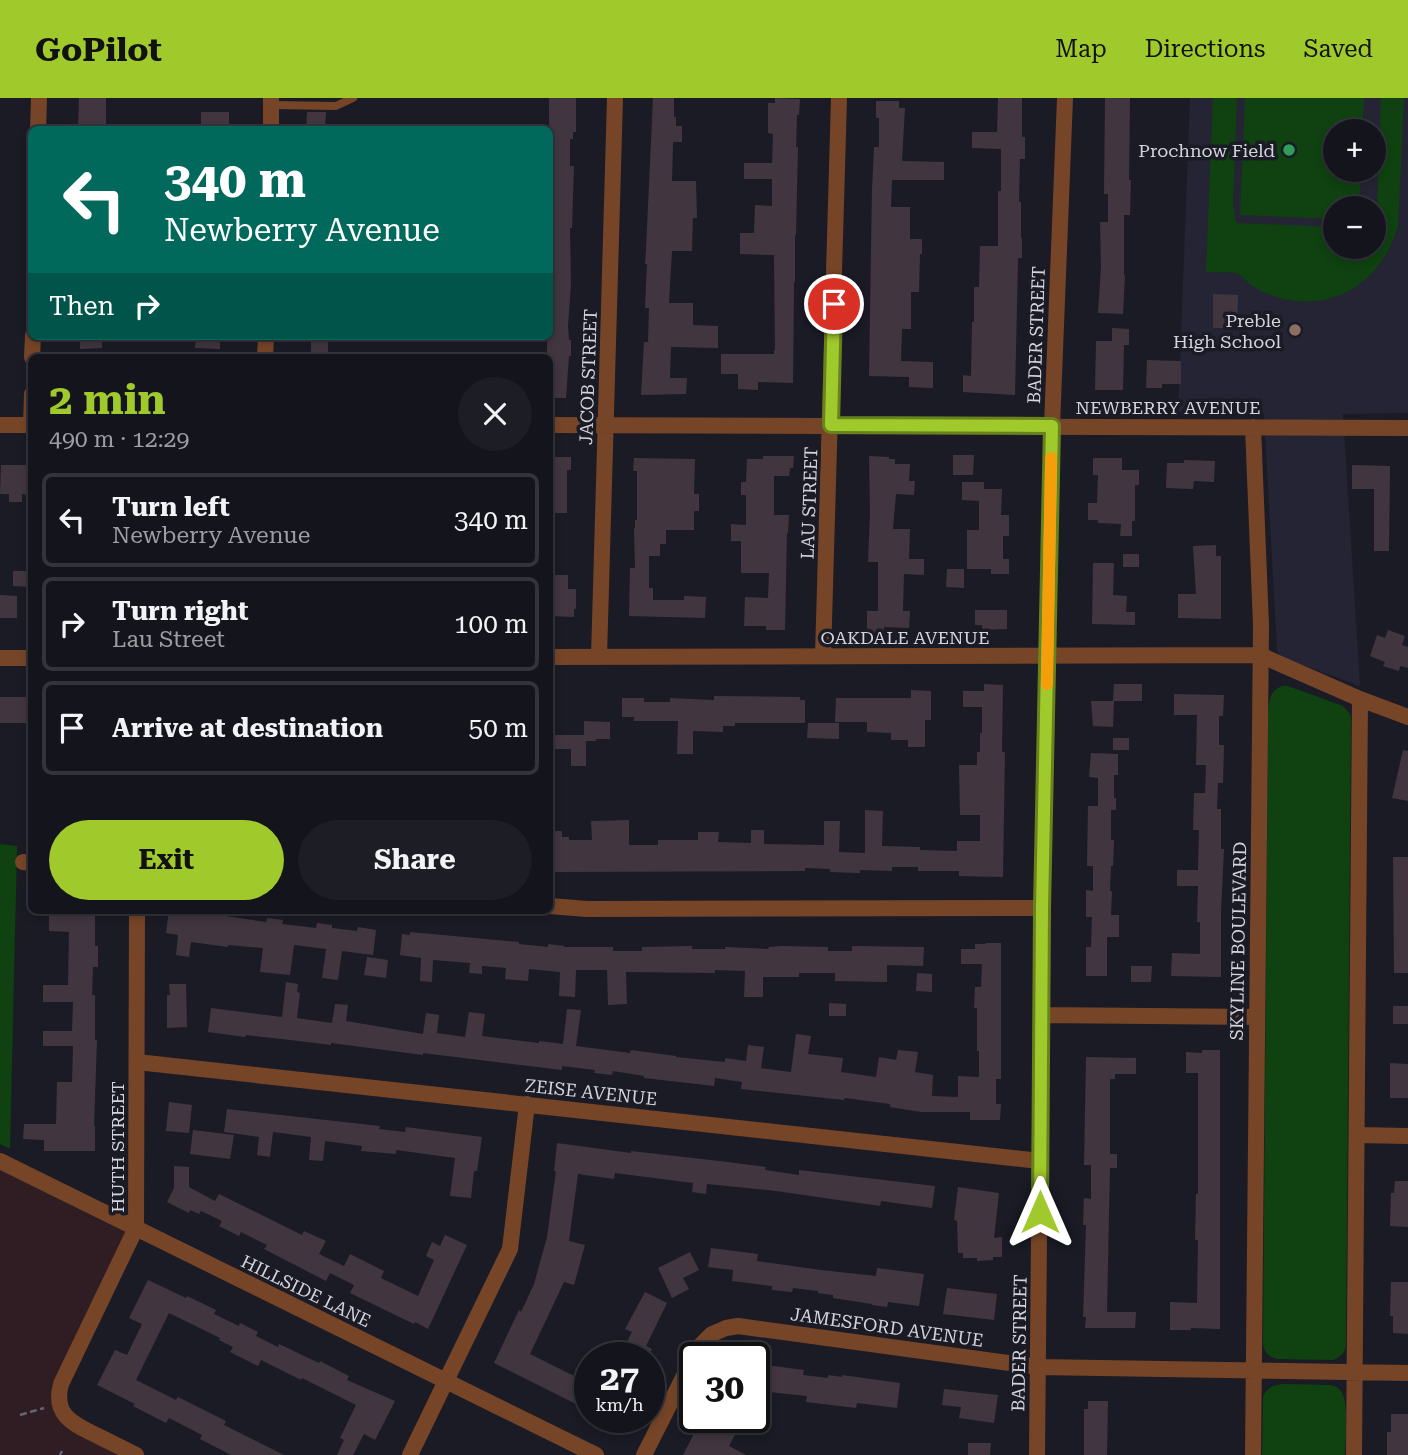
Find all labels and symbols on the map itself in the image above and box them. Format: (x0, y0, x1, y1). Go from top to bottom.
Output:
place label: Prochnow Field (1138, 140, 1275, 161)
marker: Prochnow Field (1281, 142, 1297, 158)
street label: BADER STREET (1023, 266, 1049, 404)
pin (804, 274, 864, 334)
street label: JACOB STREET (575, 309, 601, 445)
place label: Preble High School (1173, 310, 1281, 352)
marker: Preble High School (1287, 322, 1303, 338)
street label: NEWBERRY AVENUE (1076, 397, 1260, 418)
street label: LAU STREET (797, 446, 821, 560)
street label: OAKDALE AVENUE (820, 627, 990, 648)
street label: SKYLINE BOULEVARD (1226, 841, 1250, 1041)
street label: ZEISE AVENUE (524, 1075, 658, 1109)
street label: HUTH STREET (107, 1081, 128, 1213)
position arrow (1003, 1175, 1077, 1249)
street label: HILLSIDE LANE (238, 1250, 374, 1332)
street label: BADER STREET (1007, 1274, 1031, 1412)
street label: JAMESFORD AVENUE (789, 1303, 985, 1351)
speed limit sign: 30 (679, 1342, 770, 1433)

